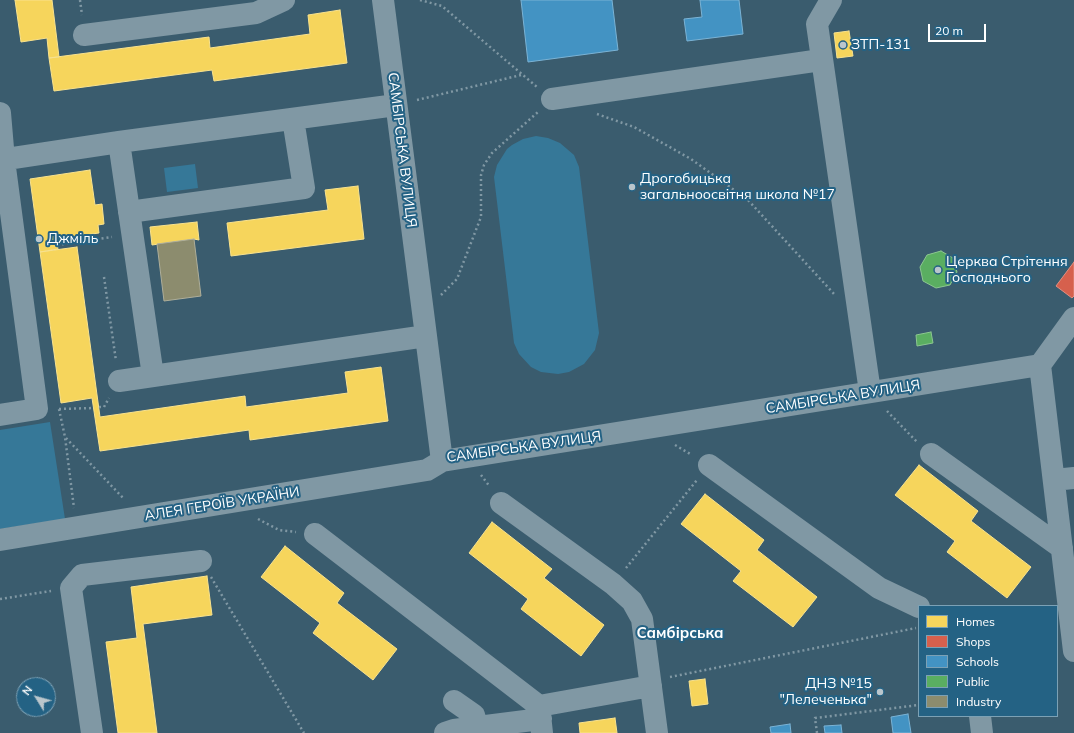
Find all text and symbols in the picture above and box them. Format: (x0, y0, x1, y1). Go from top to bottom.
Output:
scale bar (930, 16, 988, 42)
text: 20 m (935, 23, 963, 38)
place label: ЗТП-131 (851, 37, 910, 53)
marker: ЗТП-131 (838, 40, 848, 50)
street label: САМБІРСЬКА ВУЛИЦЯ (384, 72, 420, 228)
place label: Дрогобицька загальноосвітня школа №17 (640, 171, 835, 204)
marker: Дрогобицька загальноосвітня школа №17 (627, 182, 637, 192)
place label: Джміль (47, 231, 98, 247)
marker: Джміль (34, 234, 44, 244)
place label: Церква Стрітення Господнього (946, 254, 1068, 286)
marker: Церква Стрітення Господнього (933, 265, 943, 275)
street label: САМБІРСЬКА ВУЛИЦЯ (765, 376, 921, 418)
street label: САМБІРСЬКА ВУЛИЦЯ (446, 428, 602, 466)
street label: АЛЕЯ ГЕРОЇВ УКРАЇНИ (143, 483, 301, 525)
legend (918, 605, 1058, 717)
text: Homes (956, 614, 995, 629)
district label: Самбірська (636, 624, 724, 642)
text: Shops (956, 634, 991, 649)
text: Schools (956, 654, 999, 669)
text: Public (956, 674, 990, 689)
place label: ДНЗ №15 "Лелеченька" (780, 676, 872, 708)
north arrow (16, 677, 56, 717)
text: N (19, 683, 35, 698)
marker: ДНЗ №15 "Лелеченька" (875, 687, 885, 697)
text: Industry (956, 694, 1001, 709)

